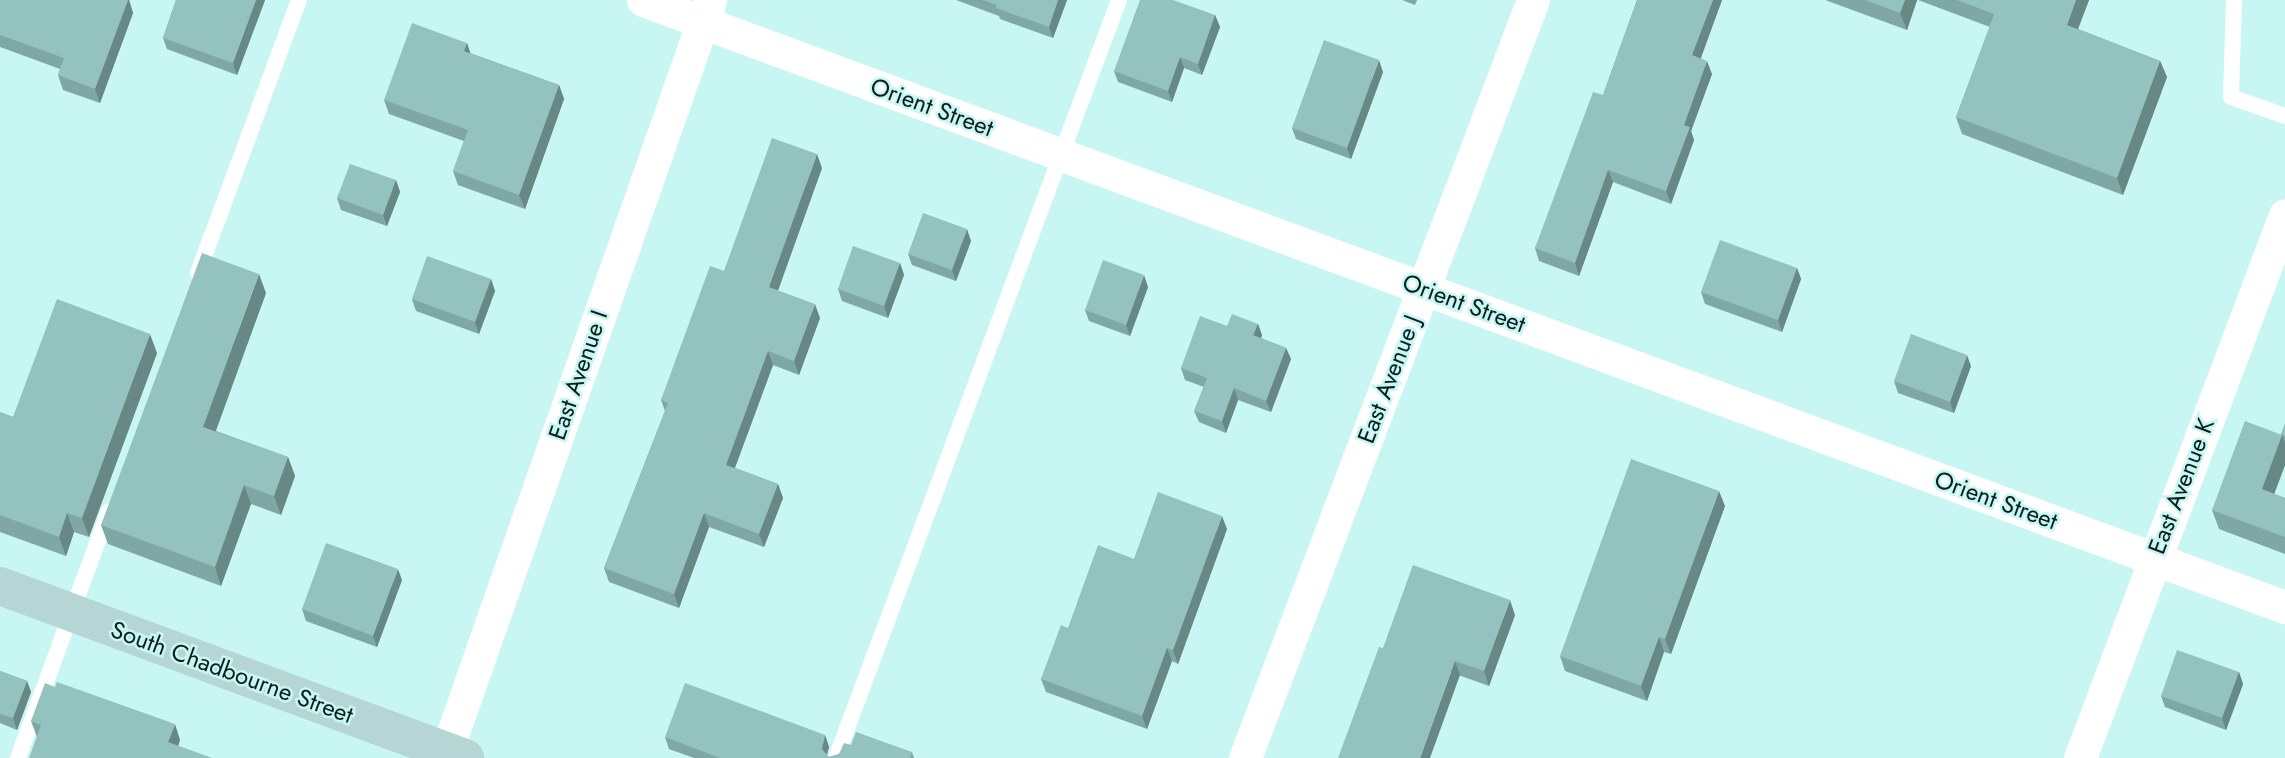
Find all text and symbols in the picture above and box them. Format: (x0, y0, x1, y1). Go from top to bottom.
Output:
street label: Orient Street (867, 71, 997, 143)
street label: Orient Street (1399, 267, 1529, 339)
street label: East Avenue I (542, 306, 614, 444)
street label: East Avenue J (1351, 311, 1427, 447)
street label: East Avenue K (2142, 414, 2220, 558)
street label: Orient Street (1931, 464, 2061, 536)
street label: South Chadbourne Street (107, 615, 357, 729)

